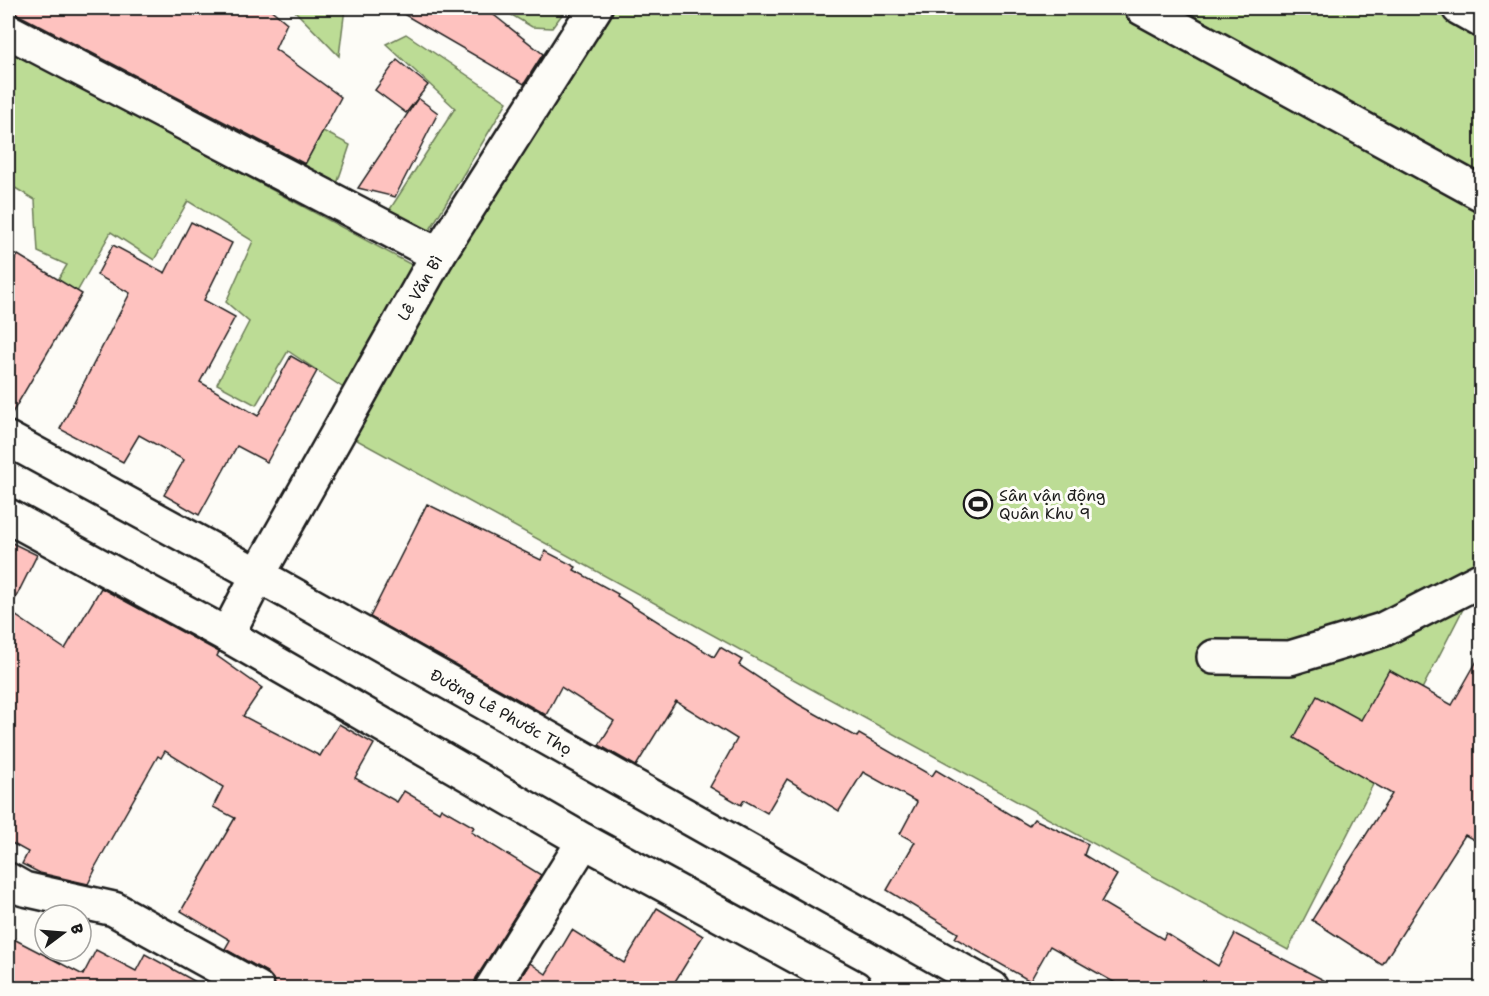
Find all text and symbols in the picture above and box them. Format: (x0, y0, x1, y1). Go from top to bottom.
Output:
street label: Lê Văn Bì (393, 251, 447, 325)
place label: Sân vận động Quân Khu 9 (999, 485, 1106, 524)
sports icon: Sân vận động Quân Khu 9 (962, 488, 994, 520)
street label: Đường Lê Phước Thọ (426, 664, 576, 760)
north arrow (33, 903, 93, 963)
text: B (65, 921, 88, 937)

